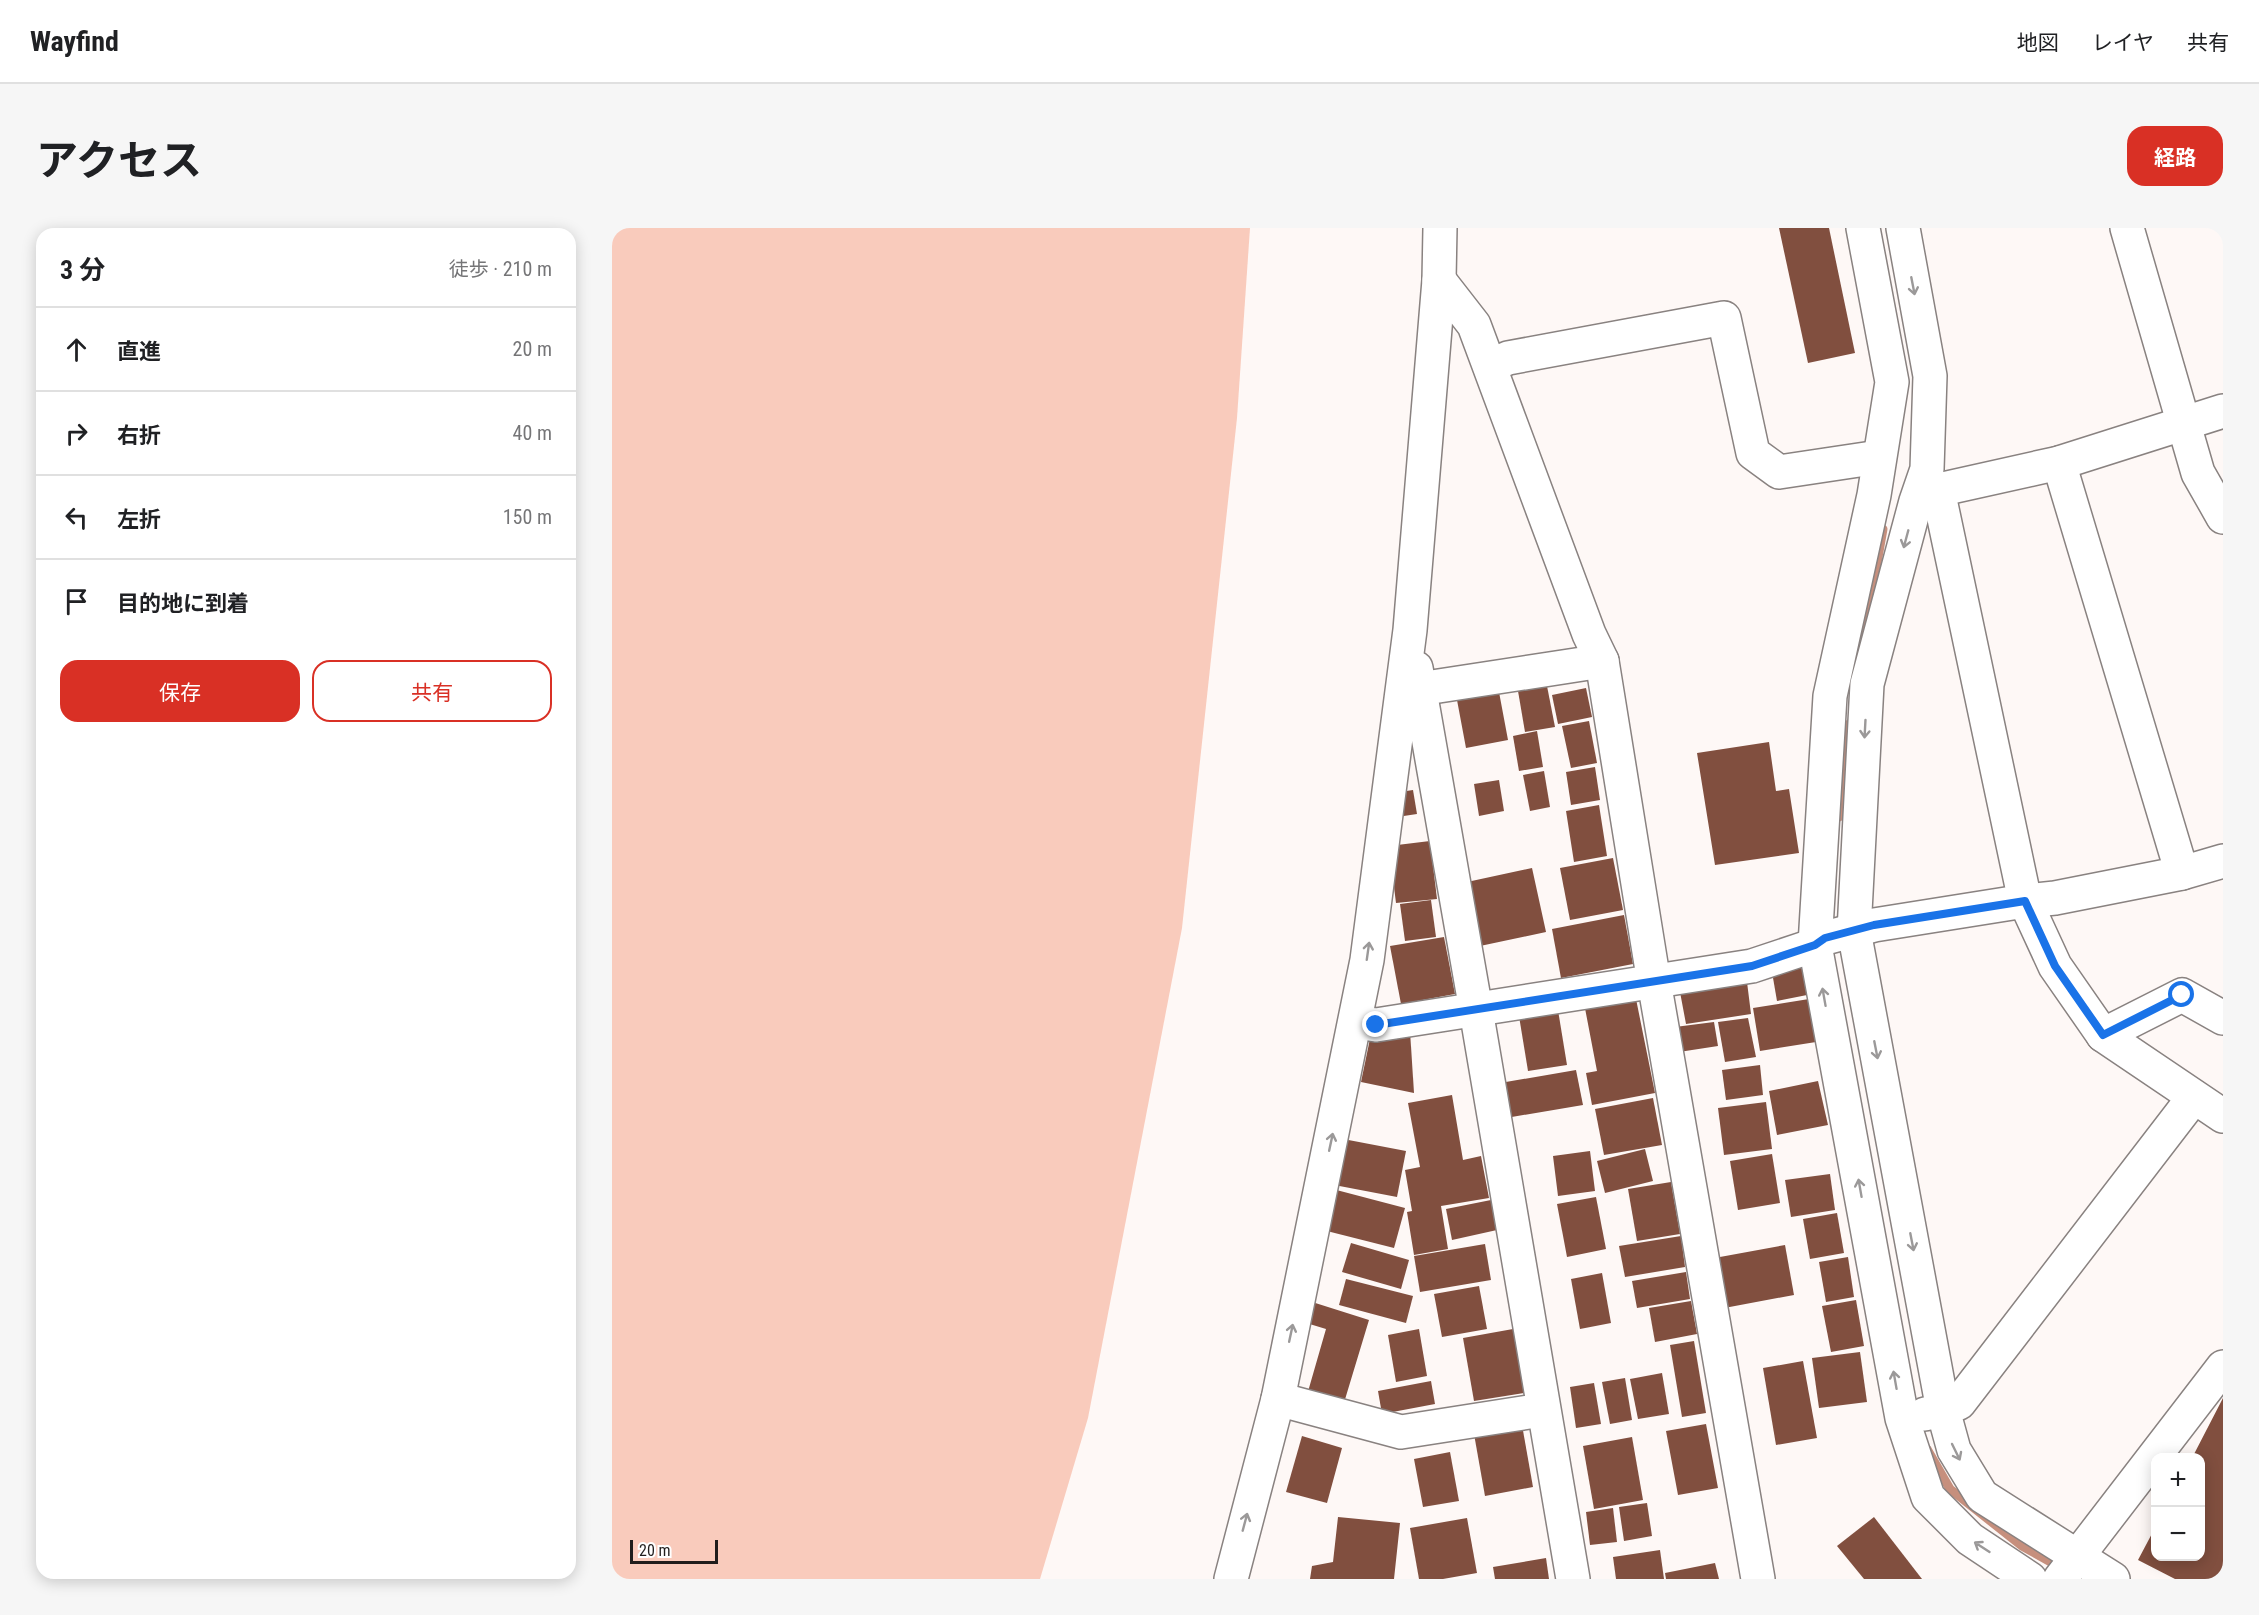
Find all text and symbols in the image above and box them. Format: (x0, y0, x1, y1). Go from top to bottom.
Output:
text: Wayfind (30, 25, 119, 58)
text: 地図 (2017, 31, 2059, 55)
text: レイヤ (2092, 31, 2154, 55)
text: 共有 (2187, 31, 2229, 55)
button: 経路 (2127, 126, 2223, 186)
text: アクセス (36, 136, 202, 185)
text: 3 分 (60, 255, 105, 285)
text: 徒歩 · 210 m (449, 257, 552, 281)
one-way arrow (1908, 275, 1919, 295)
icon: ahead (60, 333, 93, 366)
text: 20 m (513, 337, 552, 361)
text: 直進 (117, 339, 161, 364)
icon: right (60, 417, 93, 450)
text: 40 m (513, 421, 552, 445)
text: 右折 (117, 423, 161, 448)
icon: left (60, 501, 93, 534)
text: 150 m (503, 505, 552, 529)
text: 左折 (117, 507, 161, 532)
one-way arrow (1900, 529, 1911, 548)
icon: arrive (60, 585, 93, 618)
text: 目的地に到着 (117, 591, 249, 616)
button: 保存 (60, 660, 300, 722)
button: 共有 (312, 660, 552, 722)
one-way arrow (1859, 718, 1870, 738)
one-way arrow (1363, 941, 1374, 961)
route start (2168, 981, 2194, 1007)
one-way arrow (1818, 987, 1829, 1007)
route end (1362, 1011, 1388, 1037)
one-way arrow (1871, 1040, 1882, 1059)
one-way arrow (1326, 1133, 1337, 1152)
one-way arrow (1854, 1179, 1865, 1199)
one-way arrow (1907, 1231, 1918, 1251)
one-way arrow (1286, 1324, 1297, 1343)
one-way arrow (1889, 1371, 1900, 1391)
one-way arrow (1951, 1443, 1963, 1461)
map controls (2151, 1453, 2205, 1561)
button: + (2151, 1453, 2205, 1507)
button: − (2151, 1507, 2205, 1561)
one-way arrow (1240, 1513, 1252, 1532)
scale bar (630, 1537, 718, 1564)
text: 20 m (639, 1541, 671, 1560)
one-way arrow (1974, 1541, 1990, 1553)

